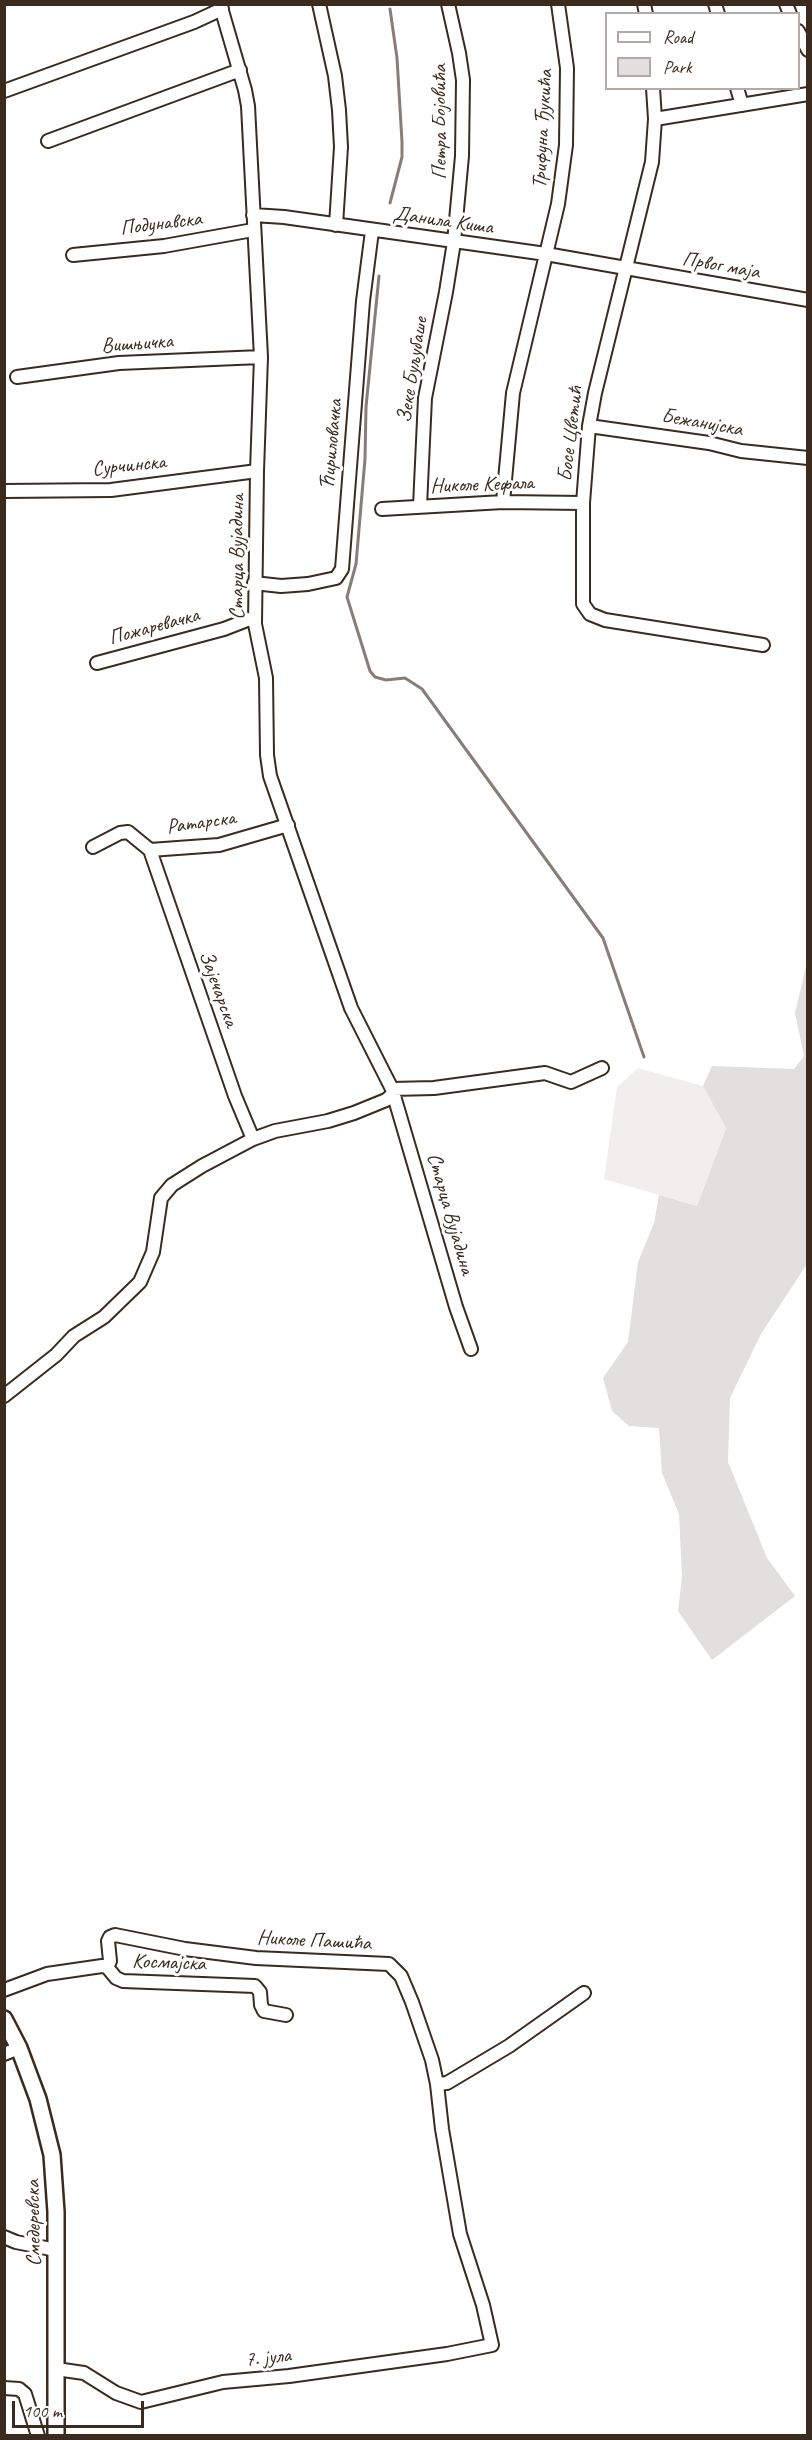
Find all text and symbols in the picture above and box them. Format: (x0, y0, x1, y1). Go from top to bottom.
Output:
legend (605, 12, 800, 90)
text: Road (663, 26, 693, 48)
text: Park (663, 56, 692, 78)
street label: Петра Бојовића (427, 64, 453, 180)
street label: Трифуна Ђукића (527, 69, 559, 189)
street label: Данила Киша (391, 202, 495, 240)
street label: Подунавска (119, 206, 203, 242)
street label: Првог маја (680, 247, 762, 285)
street label: Зеке Буљубаше (392, 316, 434, 424)
street label: Вишњичка (100, 329, 174, 359)
street label: Босе Цветић (553, 385, 589, 483)
street label: Ћириловачка (315, 398, 349, 492)
street label: Бежанијска (660, 404, 744, 442)
street label: Сурчинска (91, 450, 167, 482)
street label: Николе Кефала (430, 471, 534, 499)
street label: Старца Вујадина (224, 494, 250, 620)
street label: Пожаревачка (106, 603, 202, 651)
street label: Ратарска (165, 806, 237, 840)
street label: Зајечарска (193, 947, 243, 1031)
street label: Старца Вујадина (421, 1150, 479, 1278)
street label: Николе Пашића (256, 1925, 372, 1957)
street label: Космајска (132, 1949, 206, 1977)
street label: Смедеревска (21, 2179, 47, 2267)
street label: 7. јула (244, 2343, 292, 2373)
scale bar (15, 2389, 147, 2427)
text: 100 m (23, 2400, 62, 2422)

